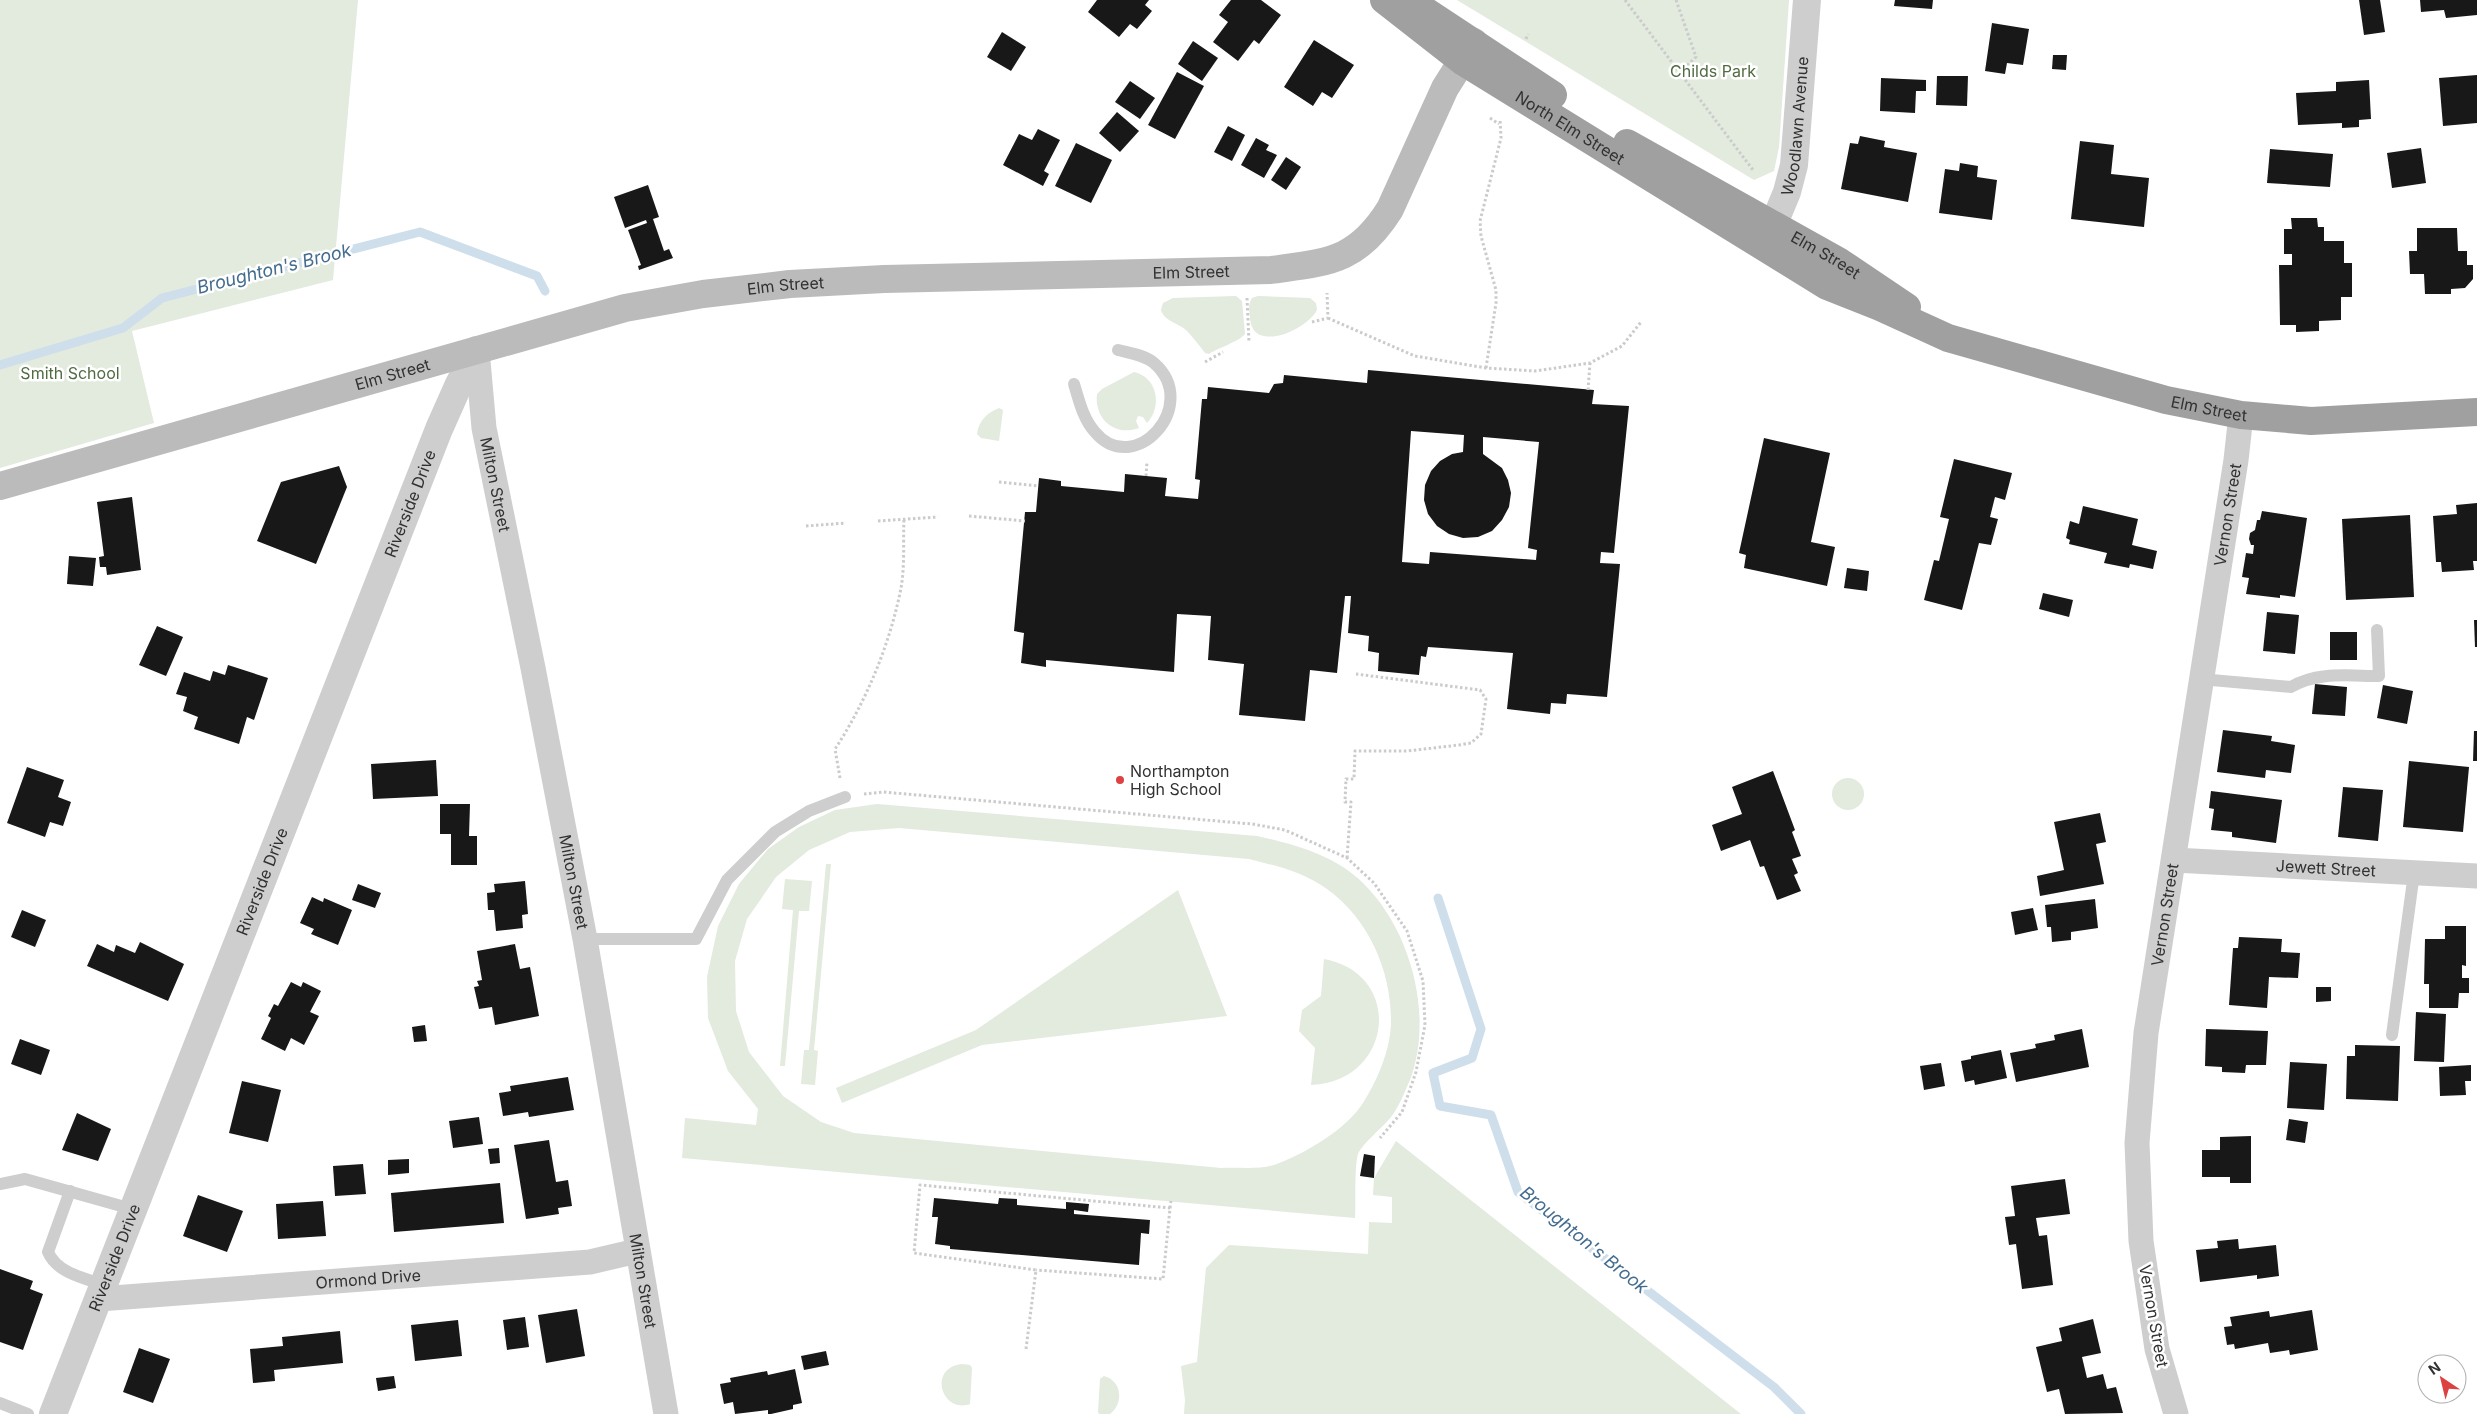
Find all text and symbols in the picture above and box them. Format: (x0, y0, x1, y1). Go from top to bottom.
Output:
street label: Woodlawn Avenue (1776, 56, 1813, 198)
park label: Childs Park (1670, 61, 1756, 81)
street label: North Elm Street (1512, 87, 1628, 169)
street label: Elm Street (1787, 227, 1864, 283)
water label: Broughton's Brook (195, 239, 354, 298)
street label: Elm Street (1152, 261, 1230, 283)
street label: Elm Street (746, 272, 824, 299)
street label: Elm Street (353, 354, 432, 394)
park label: Smith School (20, 363, 120, 383)
street label: Elm Street (2169, 391, 2248, 425)
street label: Milton Street (476, 435, 515, 534)
street label: Riverside Drive (380, 447, 440, 560)
street label: Vernon Street (2209, 462, 2245, 568)
place label: Northampton High School (1130, 761, 1230, 799)
marker: Northampton High School (1114, 774, 1126, 786)
street label: Riverside Drive (232, 825, 292, 938)
street label: Milton Street (555, 833, 593, 931)
street label: Jewett Street (2275, 855, 2376, 881)
street label: Vernon Street (2147, 862, 2183, 968)
water label: Broughton's Brook (1516, 1182, 1653, 1298)
street label: Riverside Drive (84, 1201, 144, 1314)
street label: Milton Street (625, 1232, 661, 1330)
street label: Vernon Street (2135, 1263, 2173, 1369)
street label: Ormond Drive (315, 1265, 422, 1293)
north arrow (2417, 1354, 2467, 1404)
text: N (2425, 1358, 2444, 1378)

